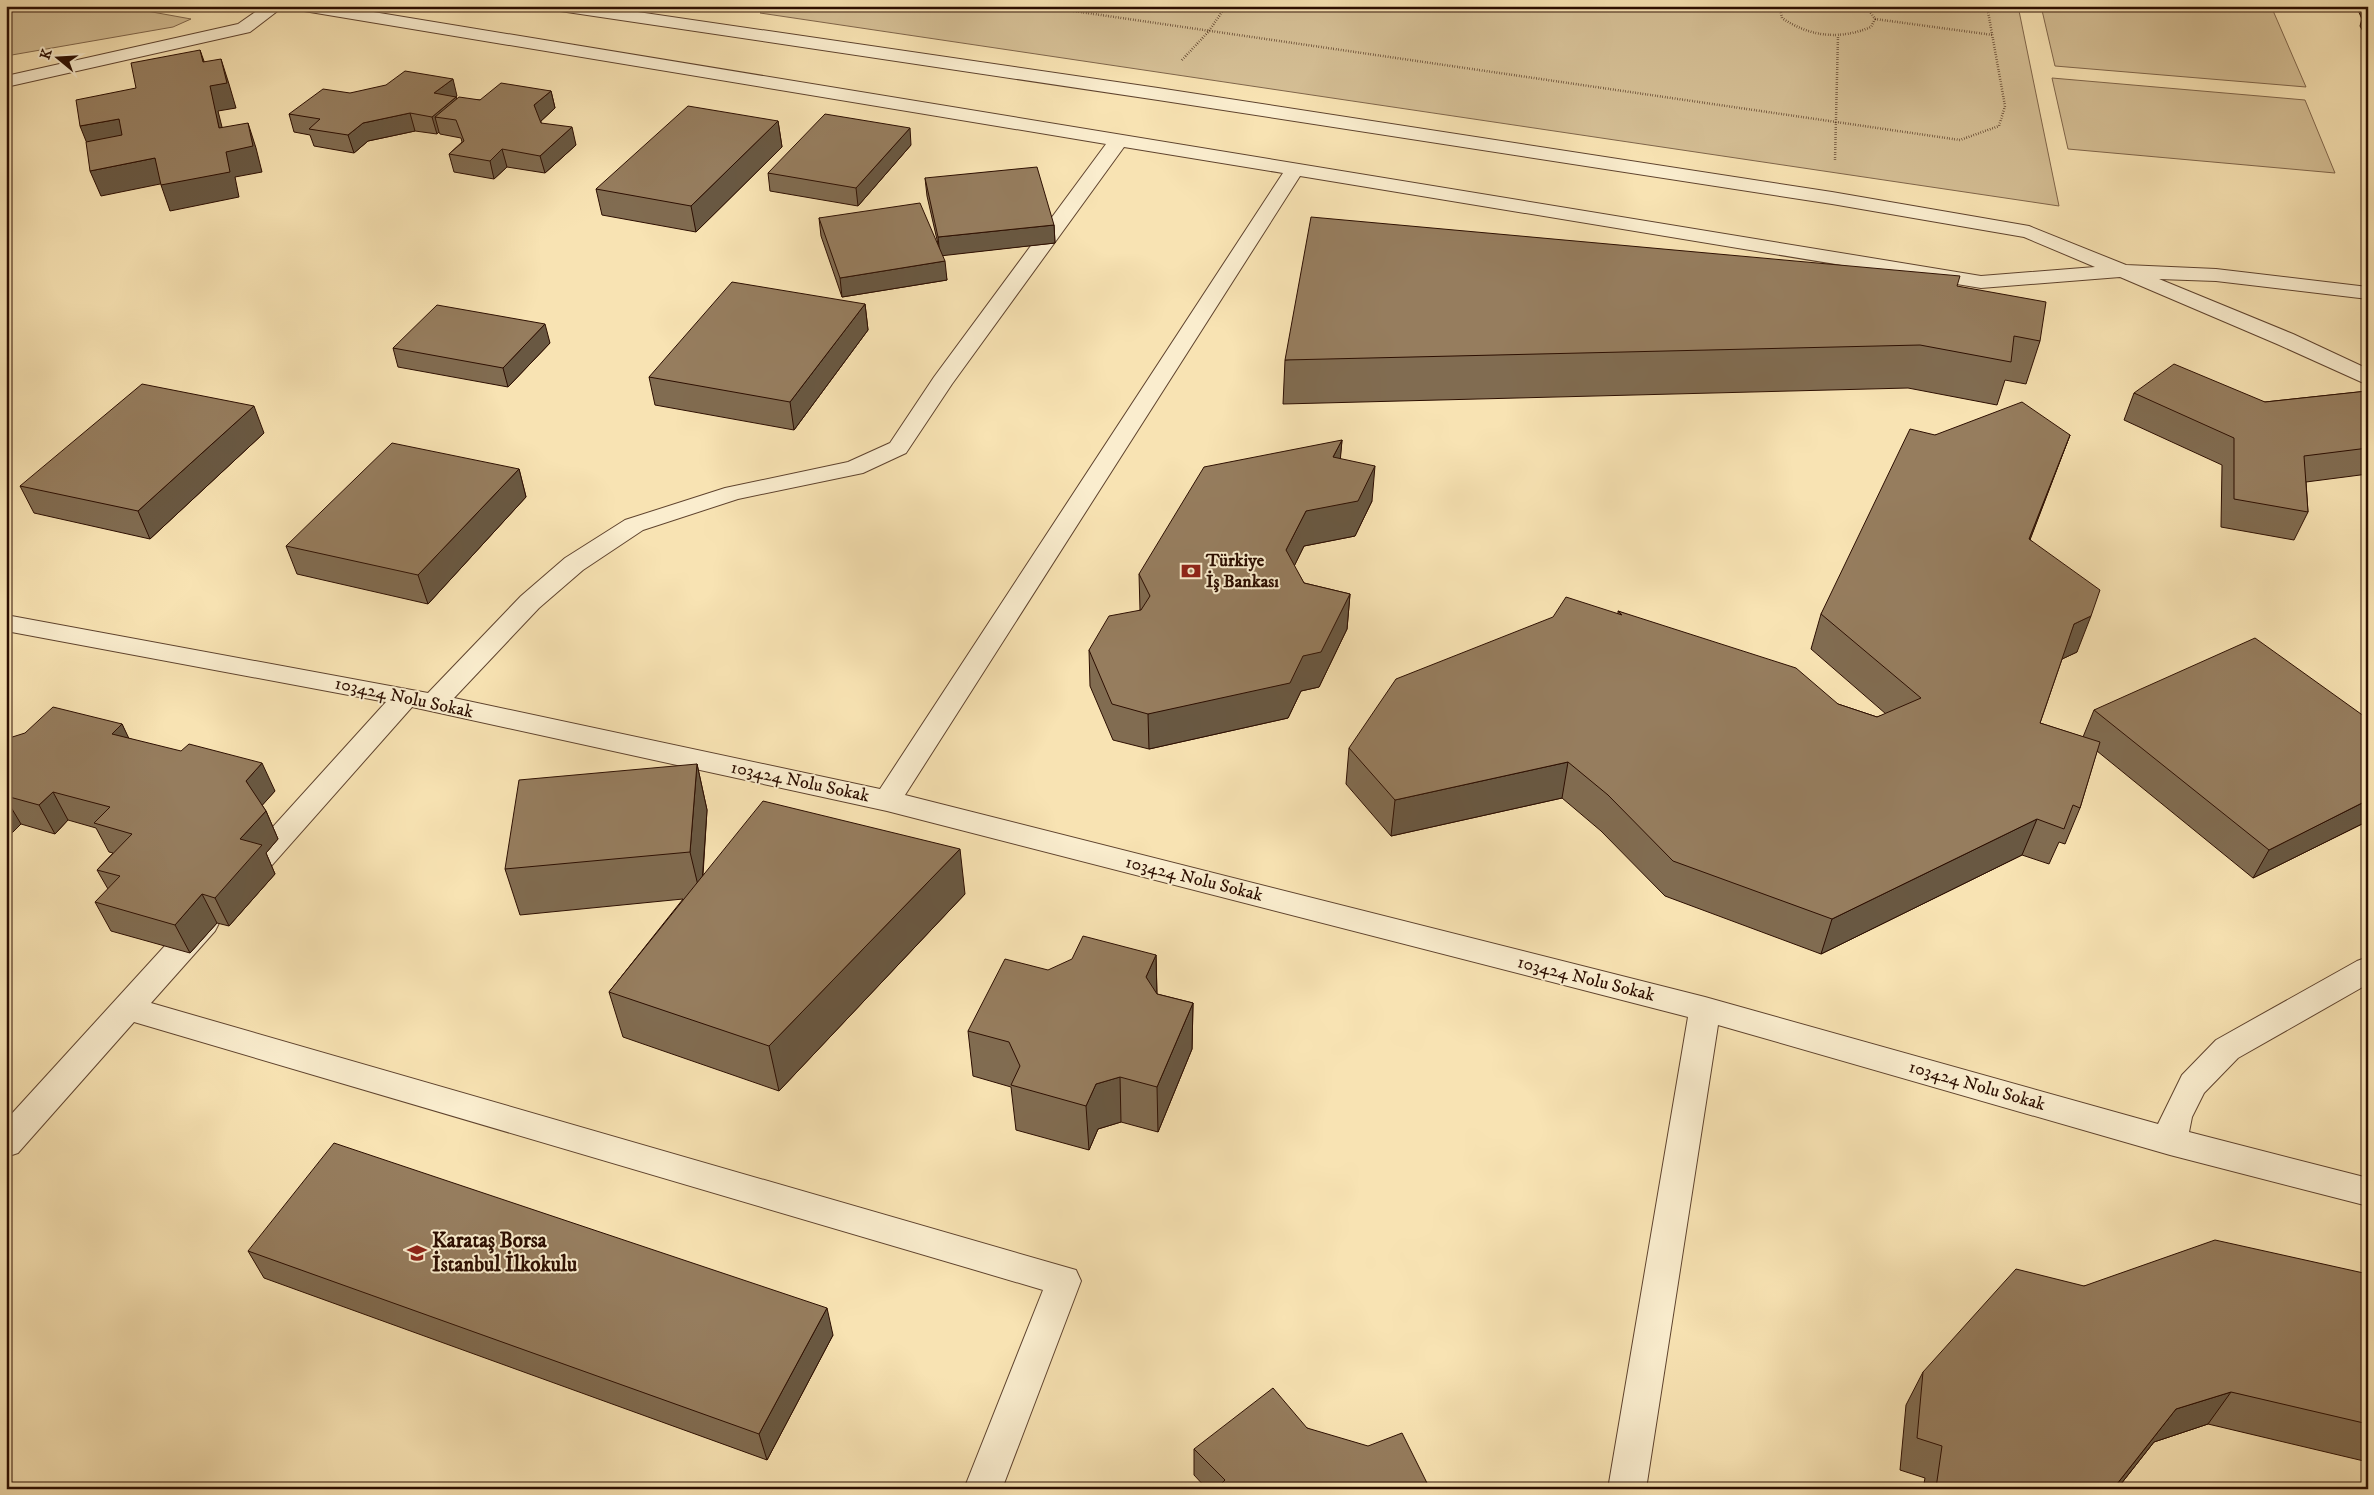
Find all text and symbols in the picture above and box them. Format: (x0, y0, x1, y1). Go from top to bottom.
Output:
north arrow (32, 32, 82, 82)
text: K (37, 46, 57, 62)
place label: Türkiye İş Bankası (1205, 550, 1279, 593)
bank icon: Türkiye İş Bankası (1180, 560, 1202, 582)
street label: 103424 Nolu Sokak (333, 673, 475, 723)
street label: 103424 Nolu Sokak (729, 757, 871, 807)
street label: 103424 Nolu Sokak (1123, 851, 1265, 907)
street label: 103424 Nolu Sokak (1515, 951, 1657, 1007)
street label: 103424 Nolu Sokak (1906, 1056, 2048, 1116)
place label: Karataş Borsa İstanbul İlkokulu (432, 1228, 577, 1278)
school or university icon: Karataş Borsa İstanbul İlkokulu (406, 1242, 428, 1264)

